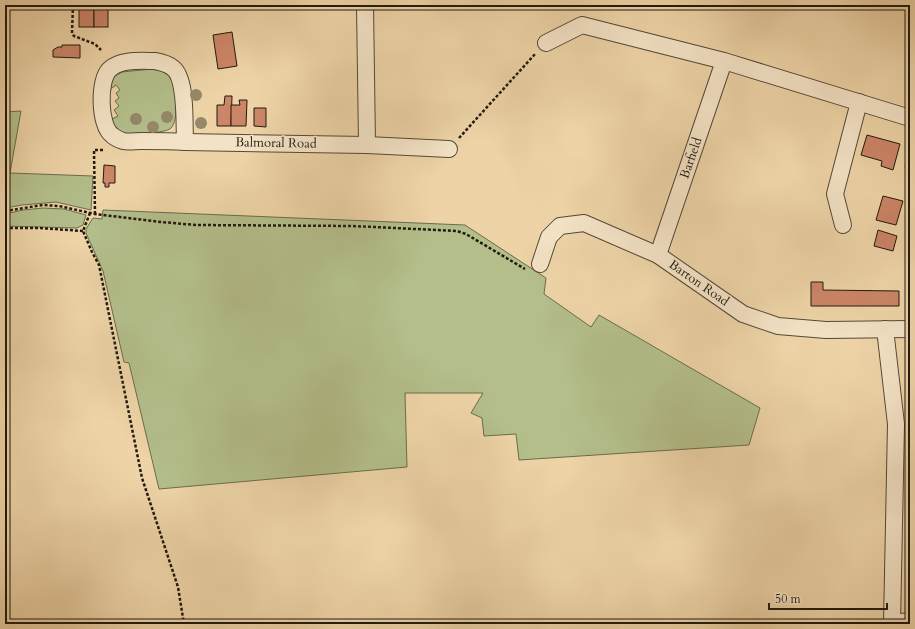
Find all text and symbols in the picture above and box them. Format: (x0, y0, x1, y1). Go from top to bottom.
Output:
street label: Balmoral Road (235, 133, 317, 153)
street label: Barfield (676, 135, 706, 181)
street label: Barton Road (665, 256, 733, 310)
scale bar (769, 585, 887, 611)
text: 50 m (775, 591, 802, 607)

